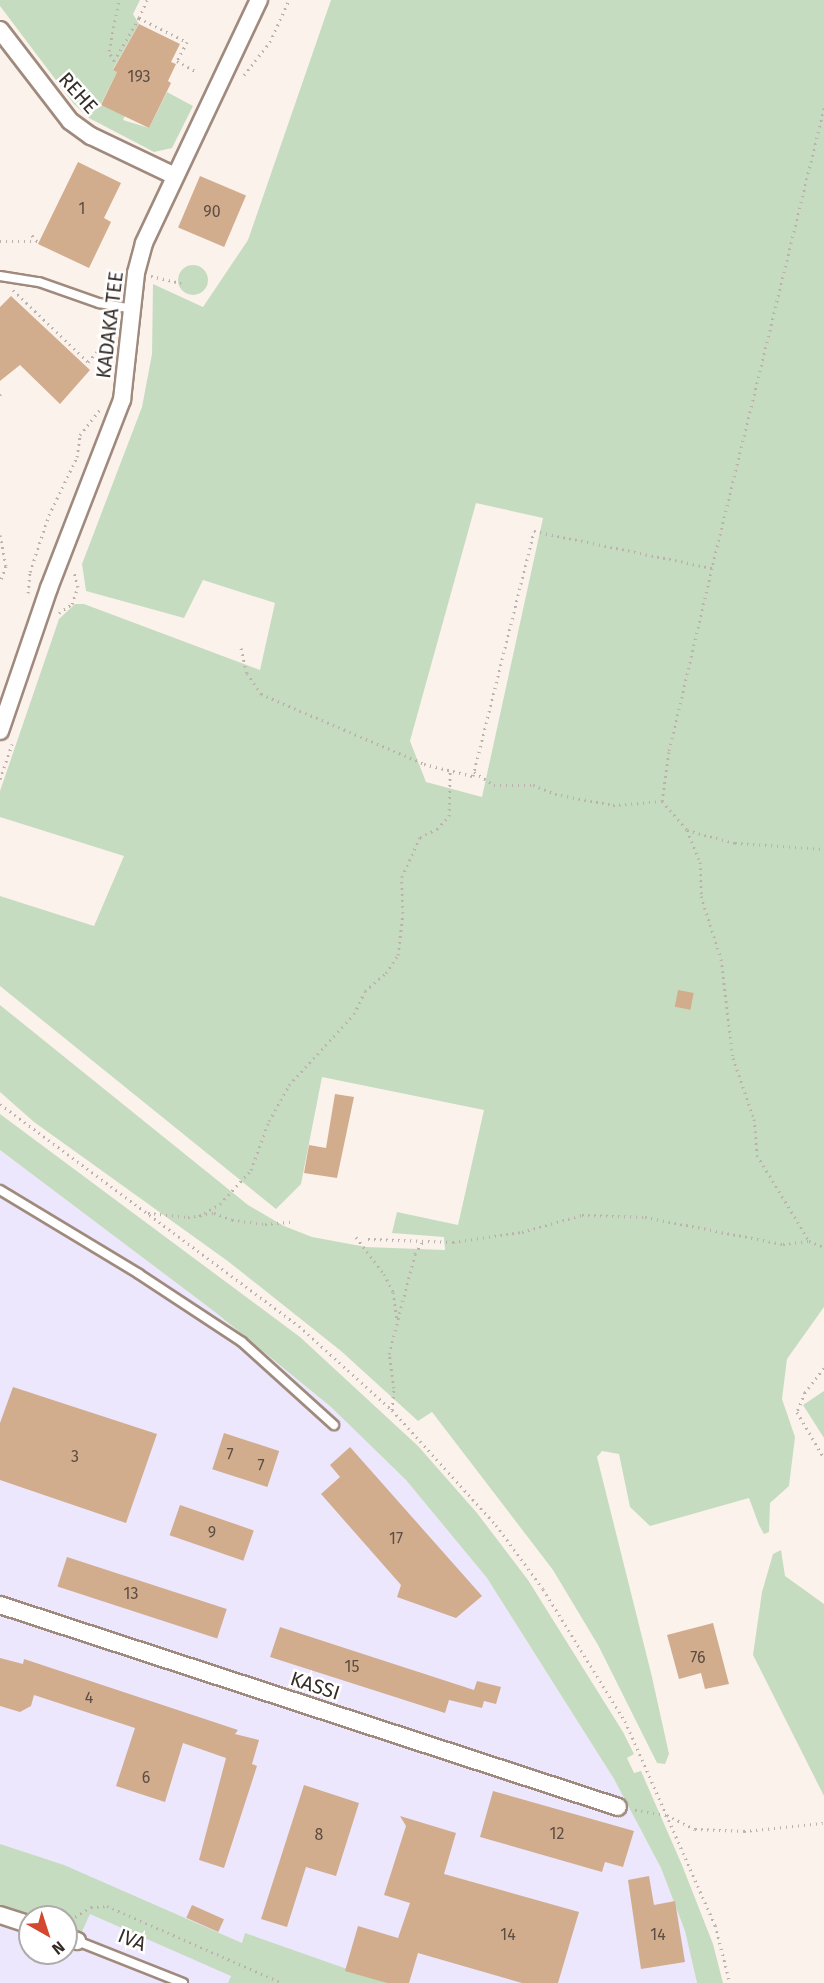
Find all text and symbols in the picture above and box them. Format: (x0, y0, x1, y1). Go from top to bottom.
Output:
street label: REHE (53, 67, 103, 119)
house number: 193 (128, 67, 150, 87)
house number: 1 (79, 199, 85, 219)
house number: 90 (203, 202, 221, 222)
street label: KADAKA TEE (92, 270, 128, 380)
house number: 7 (226, 1445, 234, 1465)
house number: 3 (71, 1447, 79, 1467)
house number: 7 (257, 1456, 265, 1476)
house number: 9 (208, 1523, 216, 1543)
house number: 17 (389, 1529, 403, 1549)
house number: 13 (124, 1584, 138, 1604)
house number: 76 (690, 1648, 706, 1668)
house number: 15 (345, 1657, 359, 1677)
street label: KASSI (287, 1667, 343, 1705)
house number: 4 (85, 1688, 93, 1708)
house number: 6 (142, 1768, 150, 1788)
house number: 12 (550, 1824, 564, 1844)
house number: 8 (315, 1825, 323, 1845)
north arrow (18, 1905, 78, 1965)
street label: IVA (114, 1924, 150, 1956)
house number: 14 (500, 1925, 516, 1945)
house number: 14 (650, 1925, 666, 1945)
text: N (48, 1937, 68, 1959)

